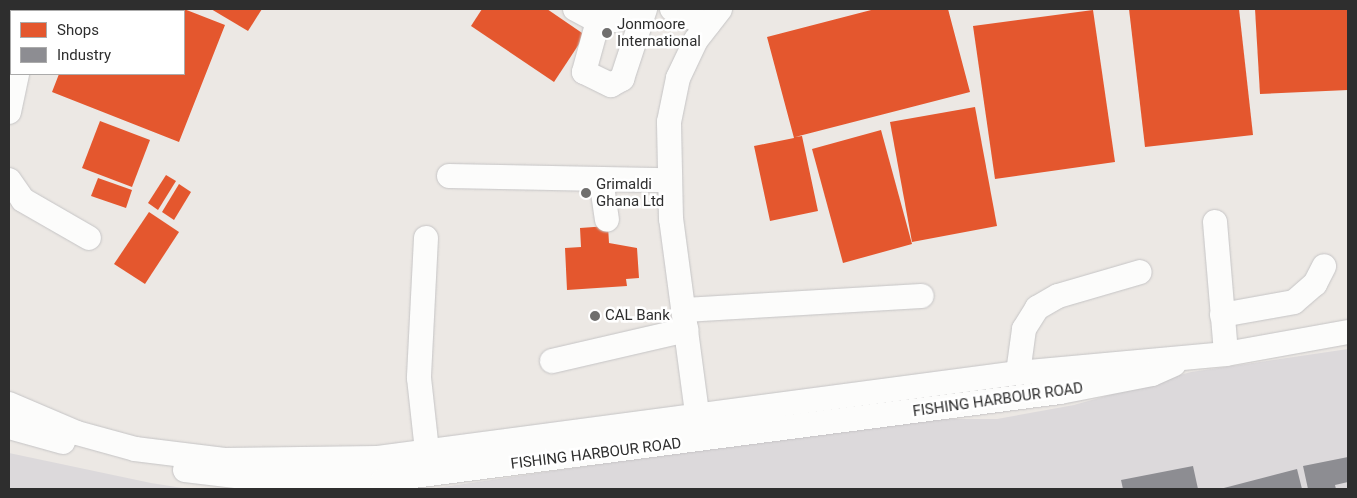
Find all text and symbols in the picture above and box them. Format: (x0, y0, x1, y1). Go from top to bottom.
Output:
legend (10, 10, 185, 75)
place label: Jonmoore International (617, 15, 701, 50)
text: Shops (57, 21, 99, 39)
marker: Jonmoore International (601, 27, 613, 39)
text: Industry (57, 46, 111, 64)
place label: Grimaldi Ghana Ltd (596, 175, 664, 210)
marker: Grimaldi Ghana Ltd (580, 187, 592, 199)
place label: CAL Bank (605, 307, 670, 325)
marker: CAL Bank (589, 310, 601, 322)
street label: FISHING HARBOUR ROAD (912, 379, 1084, 421)
street label: FISHING HARBOUR ROAD (510, 435, 682, 473)

